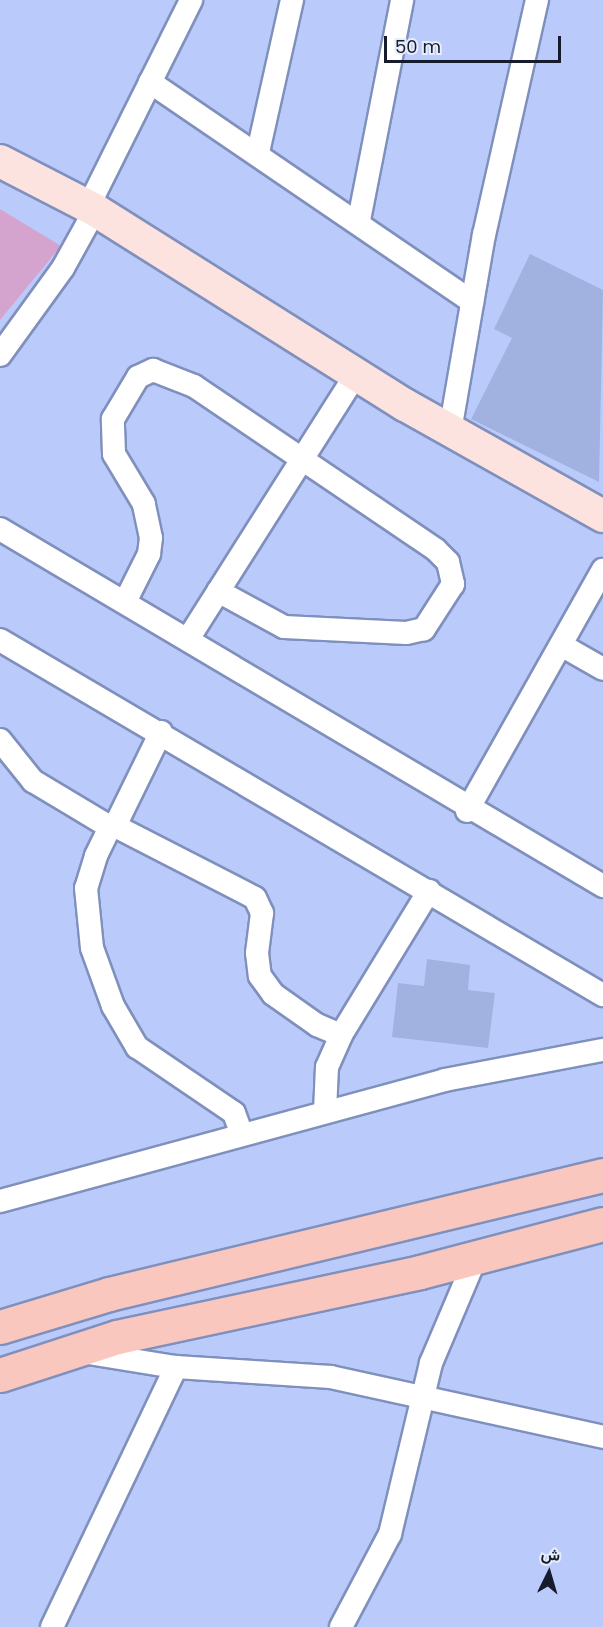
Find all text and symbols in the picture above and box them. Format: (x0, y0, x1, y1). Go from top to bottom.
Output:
scale bar (387, 24, 564, 62)
text: 50 m (395, 34, 441, 59)
text: ش (540, 1542, 561, 1567)
north arrow (519, 1543, 579, 1603)

